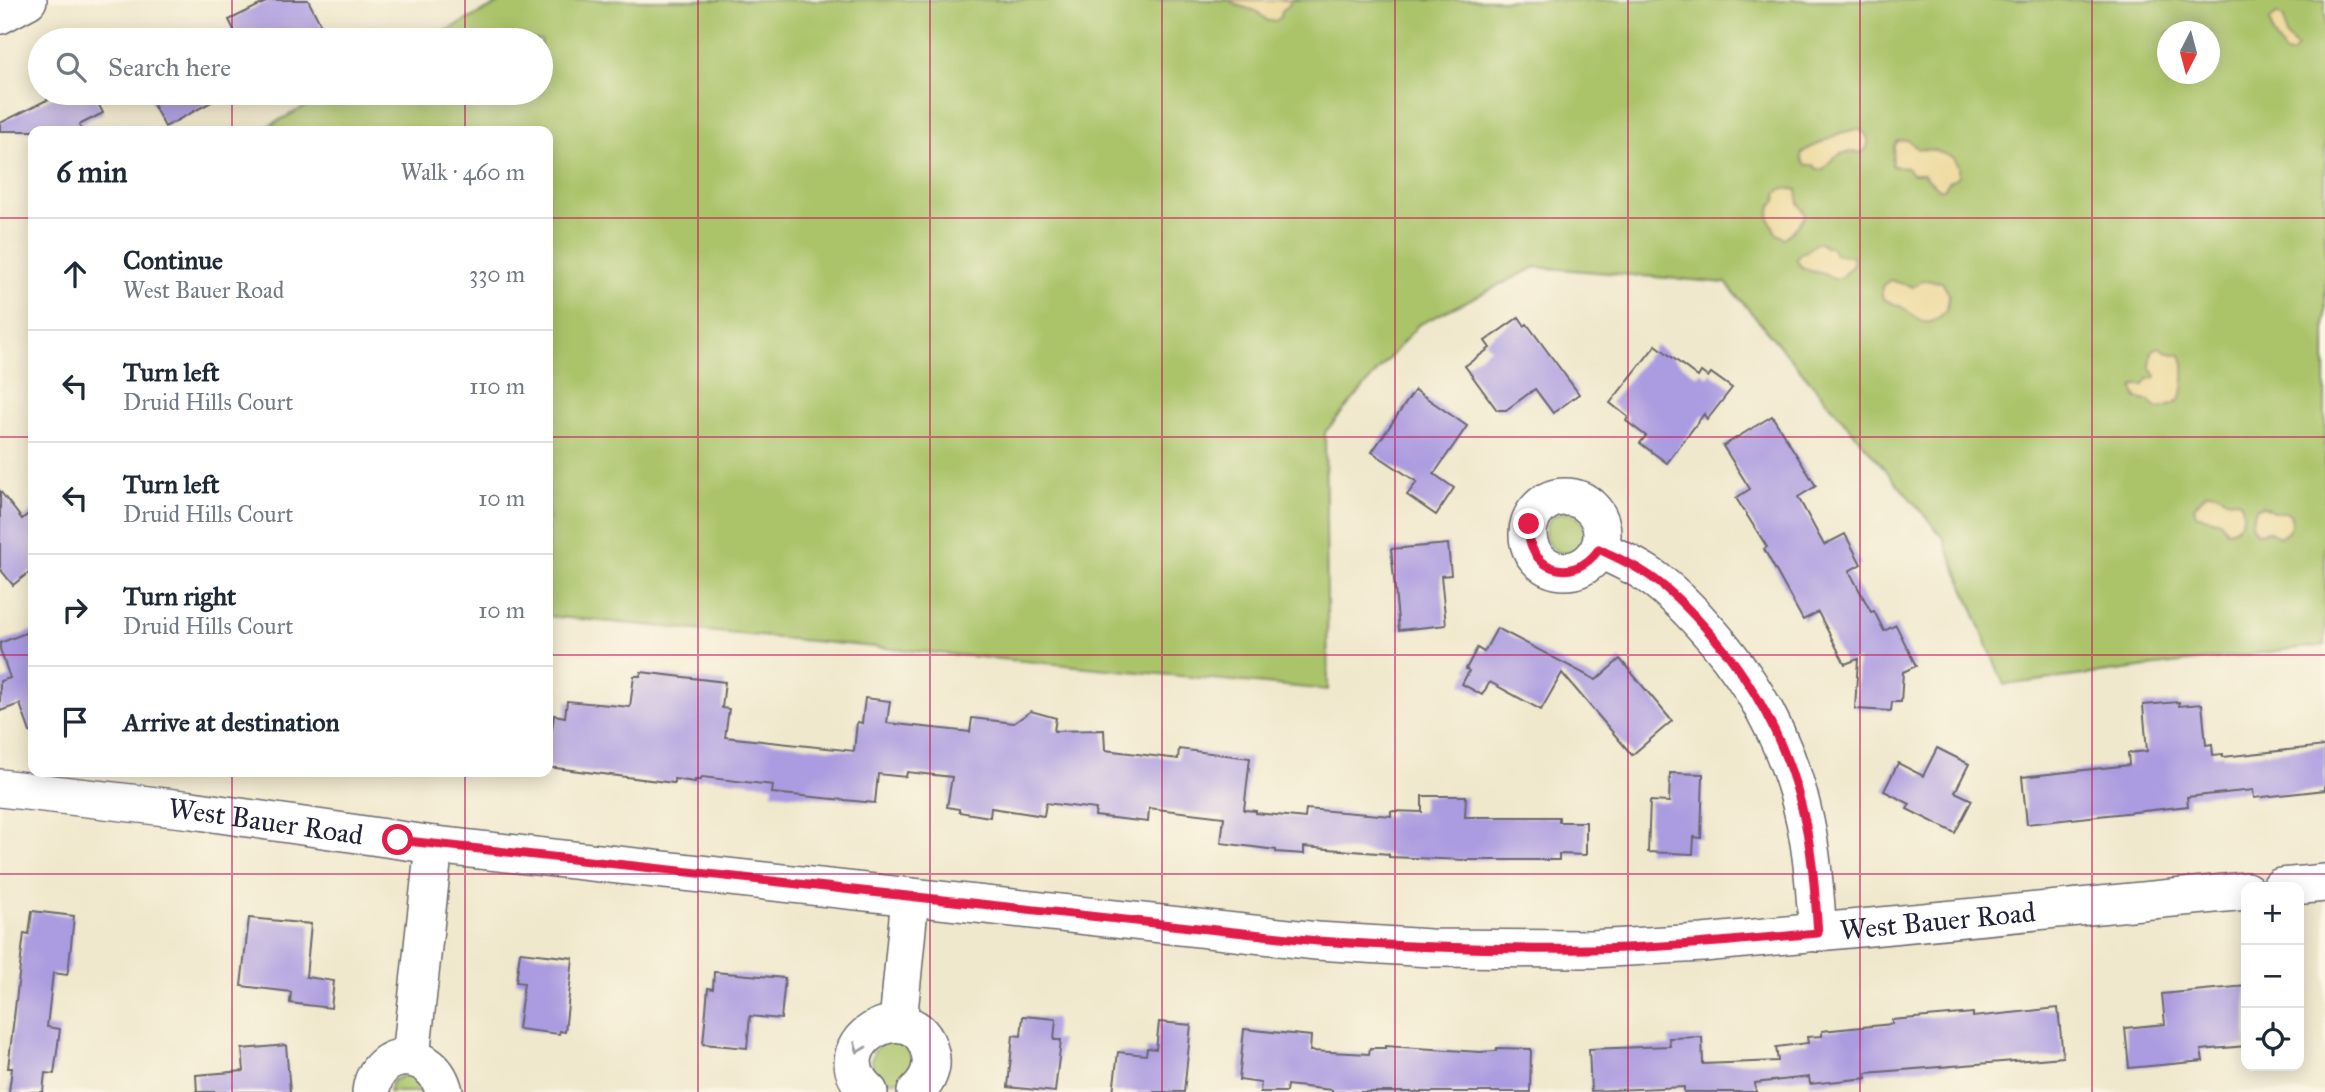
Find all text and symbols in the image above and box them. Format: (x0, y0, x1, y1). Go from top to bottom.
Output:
north arrow (2157, 21, 2220, 84)
search box (28, 28, 553, 105)
icon: search (52, 48, 90, 86)
text: Search here (108, 51, 231, 83)
text: 6 min (56, 154, 128, 190)
text: Walk · 460 m (400, 158, 525, 186)
text: Continue (123, 244, 223, 276)
icon: ahead (56, 255, 94, 293)
text: 330 m (469, 260, 525, 288)
text: West Bauer Road (123, 276, 284, 304)
text: Turn left (123, 356, 219, 388)
icon: left (56, 367, 94, 405)
text: 110 m (469, 372, 525, 400)
text: Druid Hills Court (123, 388, 293, 416)
text: Turn left (123, 468, 219, 500)
icon: left (56, 479, 94, 517)
text: 10 m (478, 484, 525, 512)
text: Druid Hills Court (123, 500, 293, 528)
route end (1513, 508, 1544, 539)
text: Turn right (123, 580, 236, 612)
icon: right (56, 591, 94, 629)
text: 10 m (478, 596, 525, 624)
text: Druid Hills Court (123, 612, 293, 640)
icon: arrive (56, 703, 94, 741)
text: Arrive at destination (123, 706, 340, 738)
street label: West Bauer Road (167, 790, 366, 853)
route start (382, 824, 413, 855)
map controls (2241, 882, 2304, 1071)
button: + (2241, 882, 2304, 945)
street label: West Bauer Road (1838, 894, 2037, 948)
button: − (2241, 945, 2304, 1008)
button: locate (2241, 1008, 2304, 1071)
one-way arrow (853, 1042, 867, 1054)

